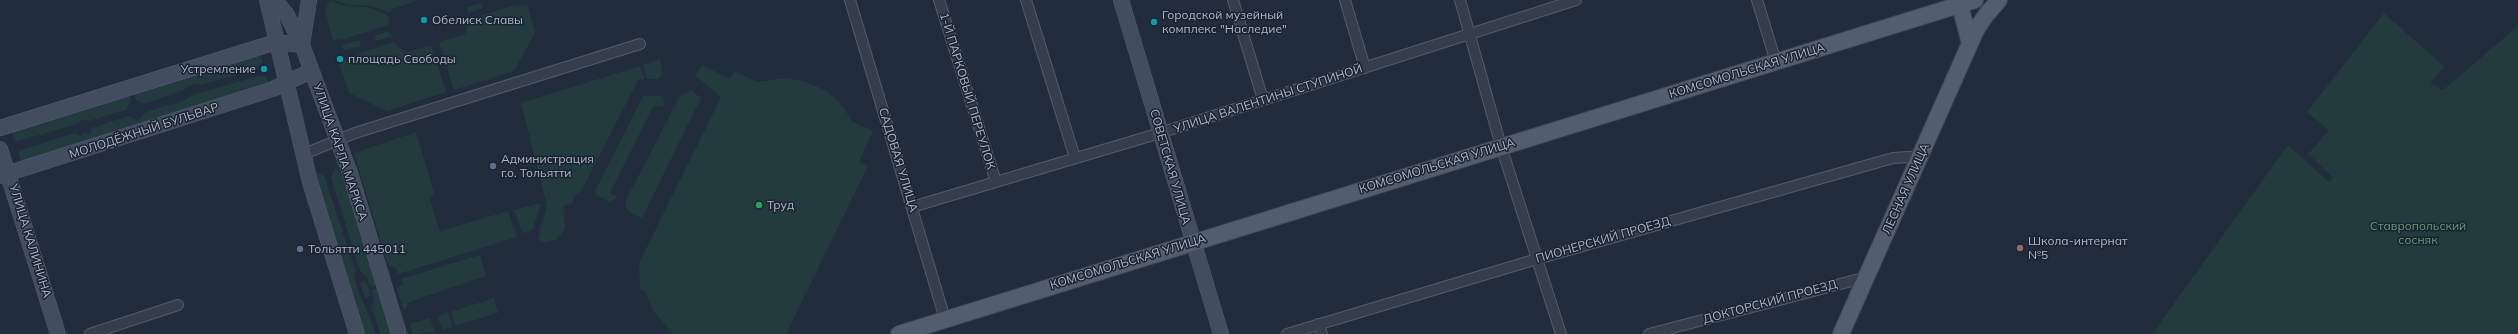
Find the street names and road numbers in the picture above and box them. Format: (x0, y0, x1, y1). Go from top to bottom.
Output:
street label: 1-Й ПАРКОВЫЙ ПЕРЕУЛОК (936, 11, 998, 171)
street label: КОМСОМОЛЬСКАЯ УЛИЦА (1667, 40, 1827, 102)
street label: УЛИЦА ВАЛЕНТИНЫ СТУПИНОЙ (1172, 62, 1364, 136)
street label: УЛИЦА КАРЛА МАРКСА (310, 82, 370, 222)
street label: МОЛОДЁЖНЫЙ БУЛЬВАР (68, 100, 220, 162)
street label: САДОВАЯ УЛИЦА (875, 106, 921, 214)
street label: СОВЕТСКАЯ УЛИЦА (1147, 107, 1193, 227)
street label: КОМСОМОЛЬСКАЯ УЛИЦА (1357, 135, 1517, 197)
street label: ЛЕСНАЯ УЛИЦА (1879, 141, 1933, 237)
street label: УЛИЦА КАЛИНИНА (6, 182, 54, 300)
street label: ПИОНЕРСКИЙ ПРОЕЗД (1534, 214, 1672, 266)
street label: КОМСОМОЛЬСКАЯ УЛИЦА (1048, 231, 1208, 293)
street label: ДОКТОРСКИЙ ПРОЕЗД (1701, 277, 1839, 327)

